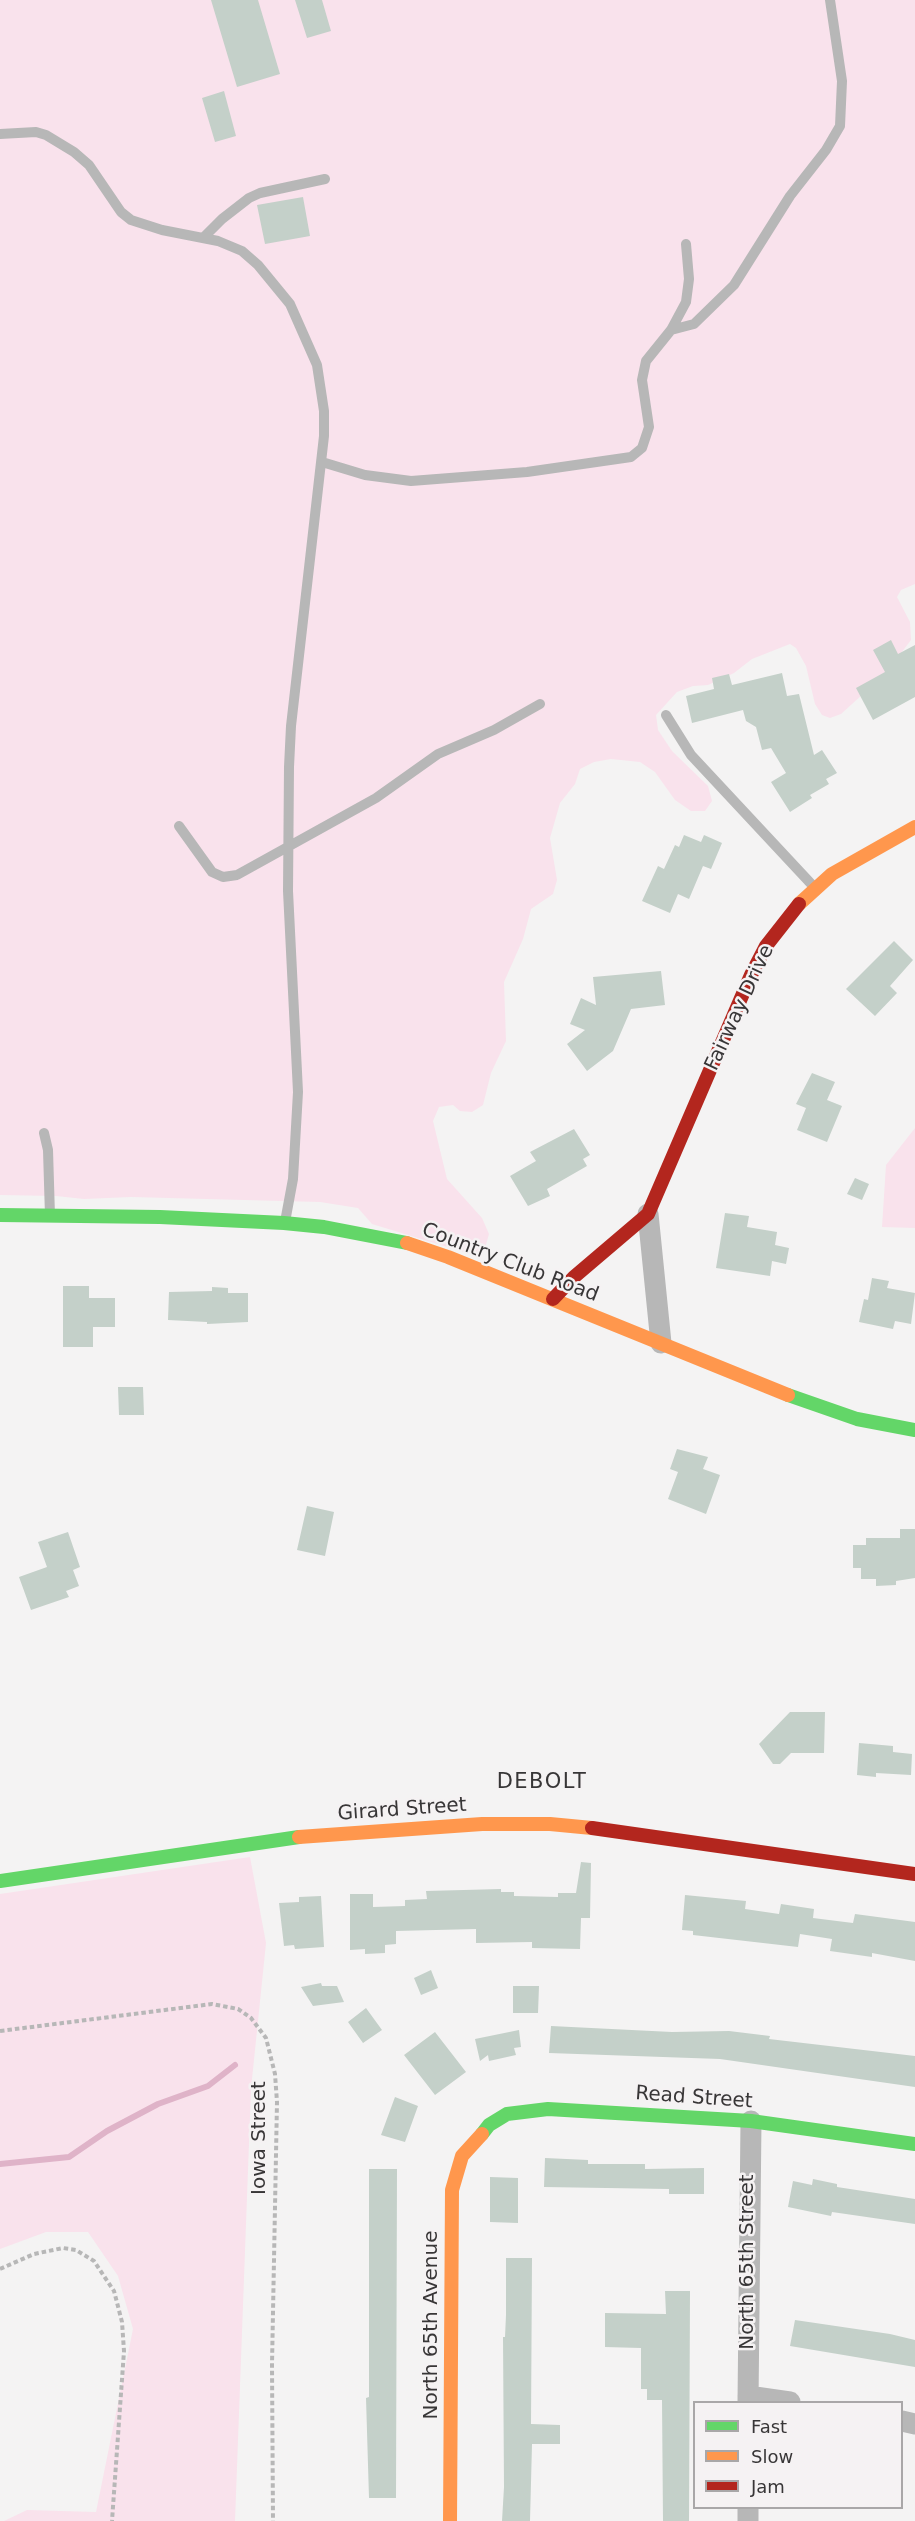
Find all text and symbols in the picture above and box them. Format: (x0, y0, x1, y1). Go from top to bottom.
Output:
street label: Fairway Drive (700, 941, 780, 1075)
street label: Country Club Road (418, 1218, 602, 1308)
district label: DEBOLT (497, 1770, 587, 1796)
street label: Girard Street (337, 1794, 467, 1826)
street label: Iowa Street (248, 2081, 272, 2195)
street label: Read Street (635, 2082, 753, 2114)
street label: North 65th Street (736, 2174, 760, 2350)
street label: North 65th Avenue (420, 2231, 444, 2419)
legend (693, 2401, 903, 2509)
text: Fast (751, 2416, 787, 2437)
text: Slow (751, 2446, 793, 2467)
text: Jam (751, 2476, 785, 2497)

